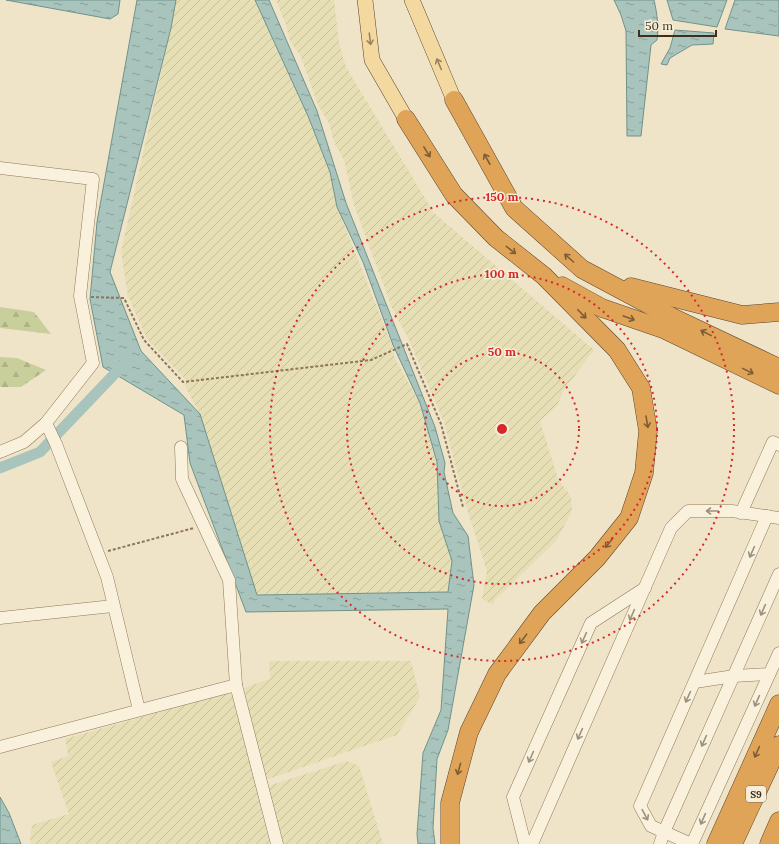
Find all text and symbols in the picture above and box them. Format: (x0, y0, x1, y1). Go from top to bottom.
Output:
scale bar (639, 12, 716, 38)
text: 50 m (645, 18, 673, 33)
one-way arrow (366, 32, 374, 45)
one-way arrow (435, 59, 442, 71)
one-way arrow (423, 146, 431, 157)
one-way arrow (483, 154, 490, 166)
text: 150 m (485, 189, 519, 204)
one-way arrow (505, 246, 516, 254)
one-way arrow (564, 253, 574, 262)
text: 100 m (485, 266, 519, 281)
one-way arrow (577, 309, 587, 319)
one-way arrow (623, 314, 635, 322)
one-way arrow (700, 329, 712, 336)
text: 50 m (488, 344, 516, 359)
one-way arrow (742, 368, 754, 375)
one-way arrow (643, 415, 651, 428)
centre of rings (495, 422, 509, 436)
one-way arrow (706, 507, 719, 515)
one-way arrow (605, 537, 614, 548)
one-way arrow (747, 546, 755, 558)
one-way arrow (759, 604, 766, 616)
one-way arrow (628, 609, 636, 621)
one-way arrow (580, 632, 587, 644)
one-way arrow (518, 633, 527, 644)
one-way arrow (684, 690, 691, 702)
one-way arrow (753, 694, 760, 706)
one-way arrow (576, 728, 583, 740)
one-way arrow (700, 735, 707, 747)
one-way arrow (753, 746, 761, 758)
one-way arrow (526, 750, 534, 762)
one-way arrow (455, 762, 462, 775)
road number: S9 (746, 786, 766, 802)
one-way arrow (642, 809, 649, 821)
one-way arrow (699, 813, 706, 825)

